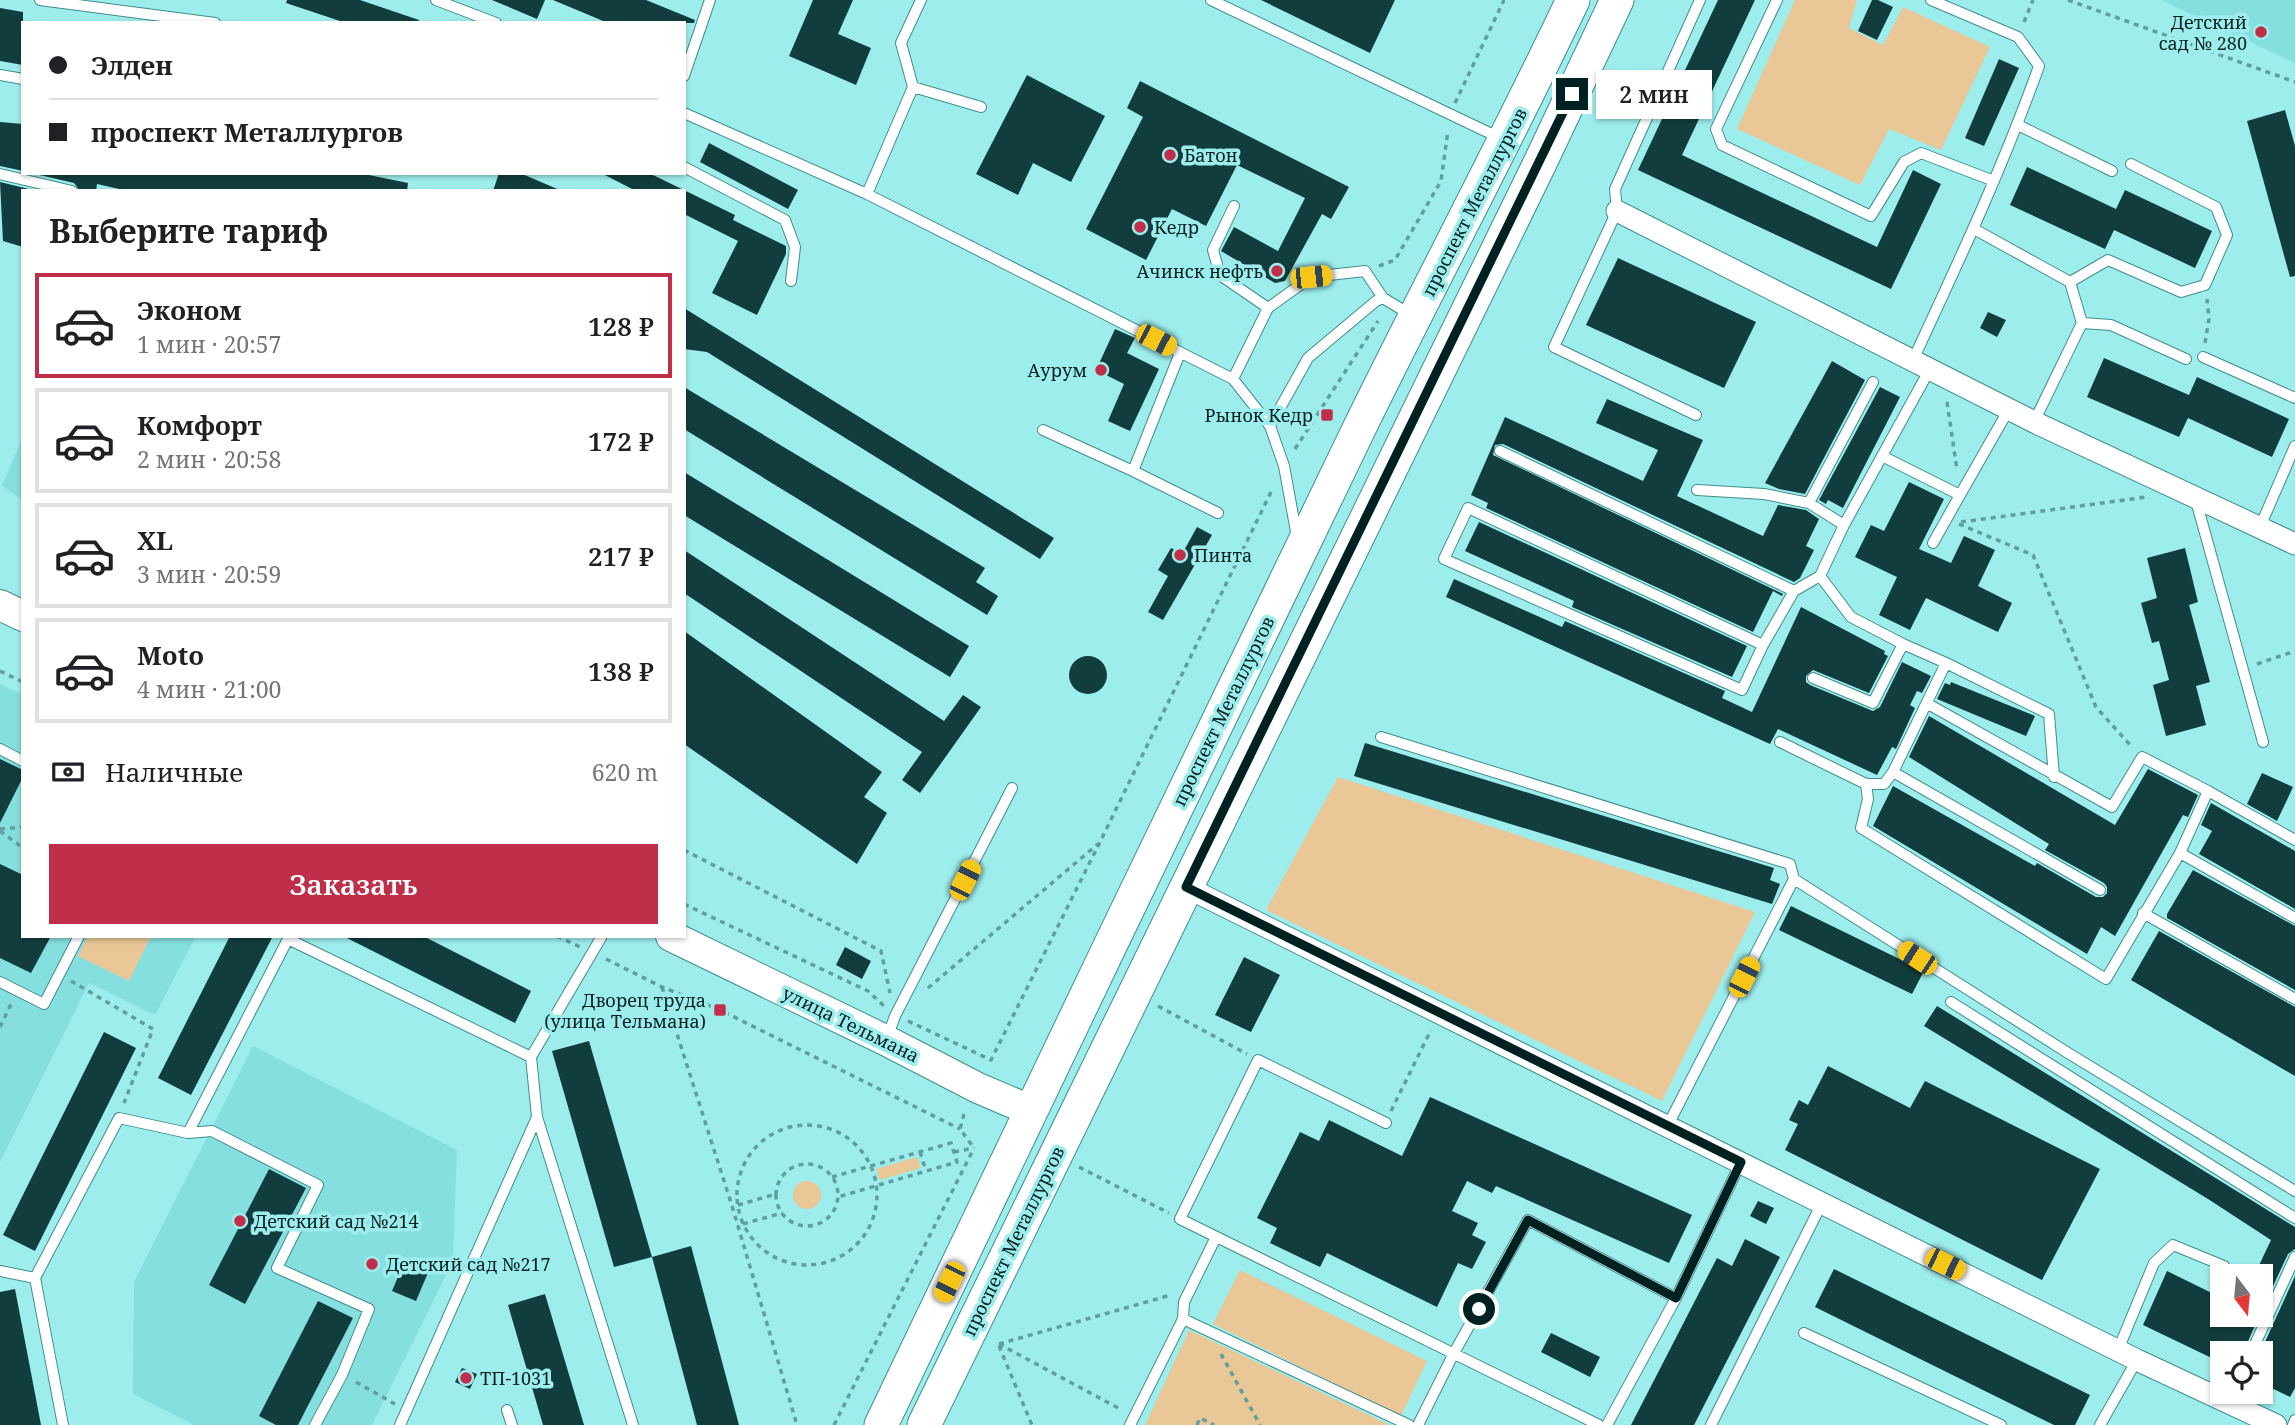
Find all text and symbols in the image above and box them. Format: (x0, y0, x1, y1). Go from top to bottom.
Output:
place label: Детский сад № 280 (2159, 10, 2247, 55)
marker: Детский сад № 280 (2253, 24, 2269, 40)
text: Элден (91, 47, 173, 83)
callout: 2 мин (1596, 70, 1712, 119)
route end (1556, 78, 1588, 110)
text: 2 мин (1619, 78, 1689, 110)
street label: проспект Металлургов (1416, 104, 1532, 300)
text: проспект Металлургов (91, 114, 403, 150)
place label: Батон (1184, 143, 1238, 167)
marker: Батон (1162, 147, 1178, 163)
text: Выберите тариф (49, 209, 328, 252)
place label: Кедр (1154, 215, 1199, 239)
marker: Кедр (1132, 219, 1148, 235)
place label: Ачинск нефть (1137, 259, 1263, 283)
marker: Ачинск нефть (1269, 263, 1285, 279)
car (1290, 264, 1333, 290)
text: Эконом (137, 292, 241, 328)
icon: car (53, 294, 116, 357)
text: 128 ₽ (588, 308, 654, 344)
car (1133, 321, 1180, 359)
text: 1 мин · 20:57 (137, 328, 281, 360)
place label: Аурум (1027, 358, 1087, 382)
marker: Аурум (1093, 362, 1109, 378)
place label: Рынок Кедр (1205, 403, 1313, 427)
text: Комфорт (137, 407, 262, 443)
marker: Рынок Кедр (1319, 407, 1335, 423)
icon: car (53, 409, 116, 472)
text: 172 ₽ (588, 423, 654, 459)
text: 2 мин · 20:58 (137, 443, 281, 475)
text: XL (137, 522, 173, 558)
icon: car (53, 524, 116, 587)
text: 217 ₽ (588, 538, 654, 574)
place label: Пинта (1194, 543, 1252, 567)
marker: Пинта (1172, 547, 1188, 563)
text: 3 мин · 20:59 (137, 558, 281, 590)
street label: проспект Металлургов (1167, 612, 1279, 810)
text: Moto (137, 637, 204, 673)
icon: car (53, 639, 116, 702)
text: 138 ₽ (588, 653, 654, 689)
text: 4 мин · 21:00 (137, 673, 281, 705)
icon: cash (49, 753, 87, 791)
text: Наличные (105, 754, 243, 790)
text: 620 m (592, 756, 658, 788)
button: Заказать (49, 844, 658, 924)
car (947, 857, 984, 903)
car (1894, 938, 1941, 978)
car (1726, 954, 1763, 1000)
street label: улица Тельмана (779, 981, 923, 1067)
place label: Дворец труда (улица Тельмана) (544, 988, 706, 1033)
marker: Дворец труда (улица Тельмана) (712, 1002, 728, 1018)
street label: проспект Металлургов (957, 1142, 1069, 1340)
place label: Детский сад №214 (254, 1209, 419, 1233)
marker: Детский сад №214 (232, 1213, 248, 1229)
car (1922, 1245, 1969, 1283)
place label: Детский сад №217 (386, 1252, 551, 1276)
marker: Детский сад №217 (364, 1256, 380, 1272)
car (931, 1259, 968, 1305)
north arrow (2210, 1264, 2273, 1326)
map controls (2210, 1264, 2273, 1404)
route start (1463, 1293, 1495, 1325)
button: locate (2210, 1341, 2273, 1404)
place label: ТП-1031 (480, 1366, 551, 1390)
marker: ТП-1031 (458, 1370, 474, 1386)

